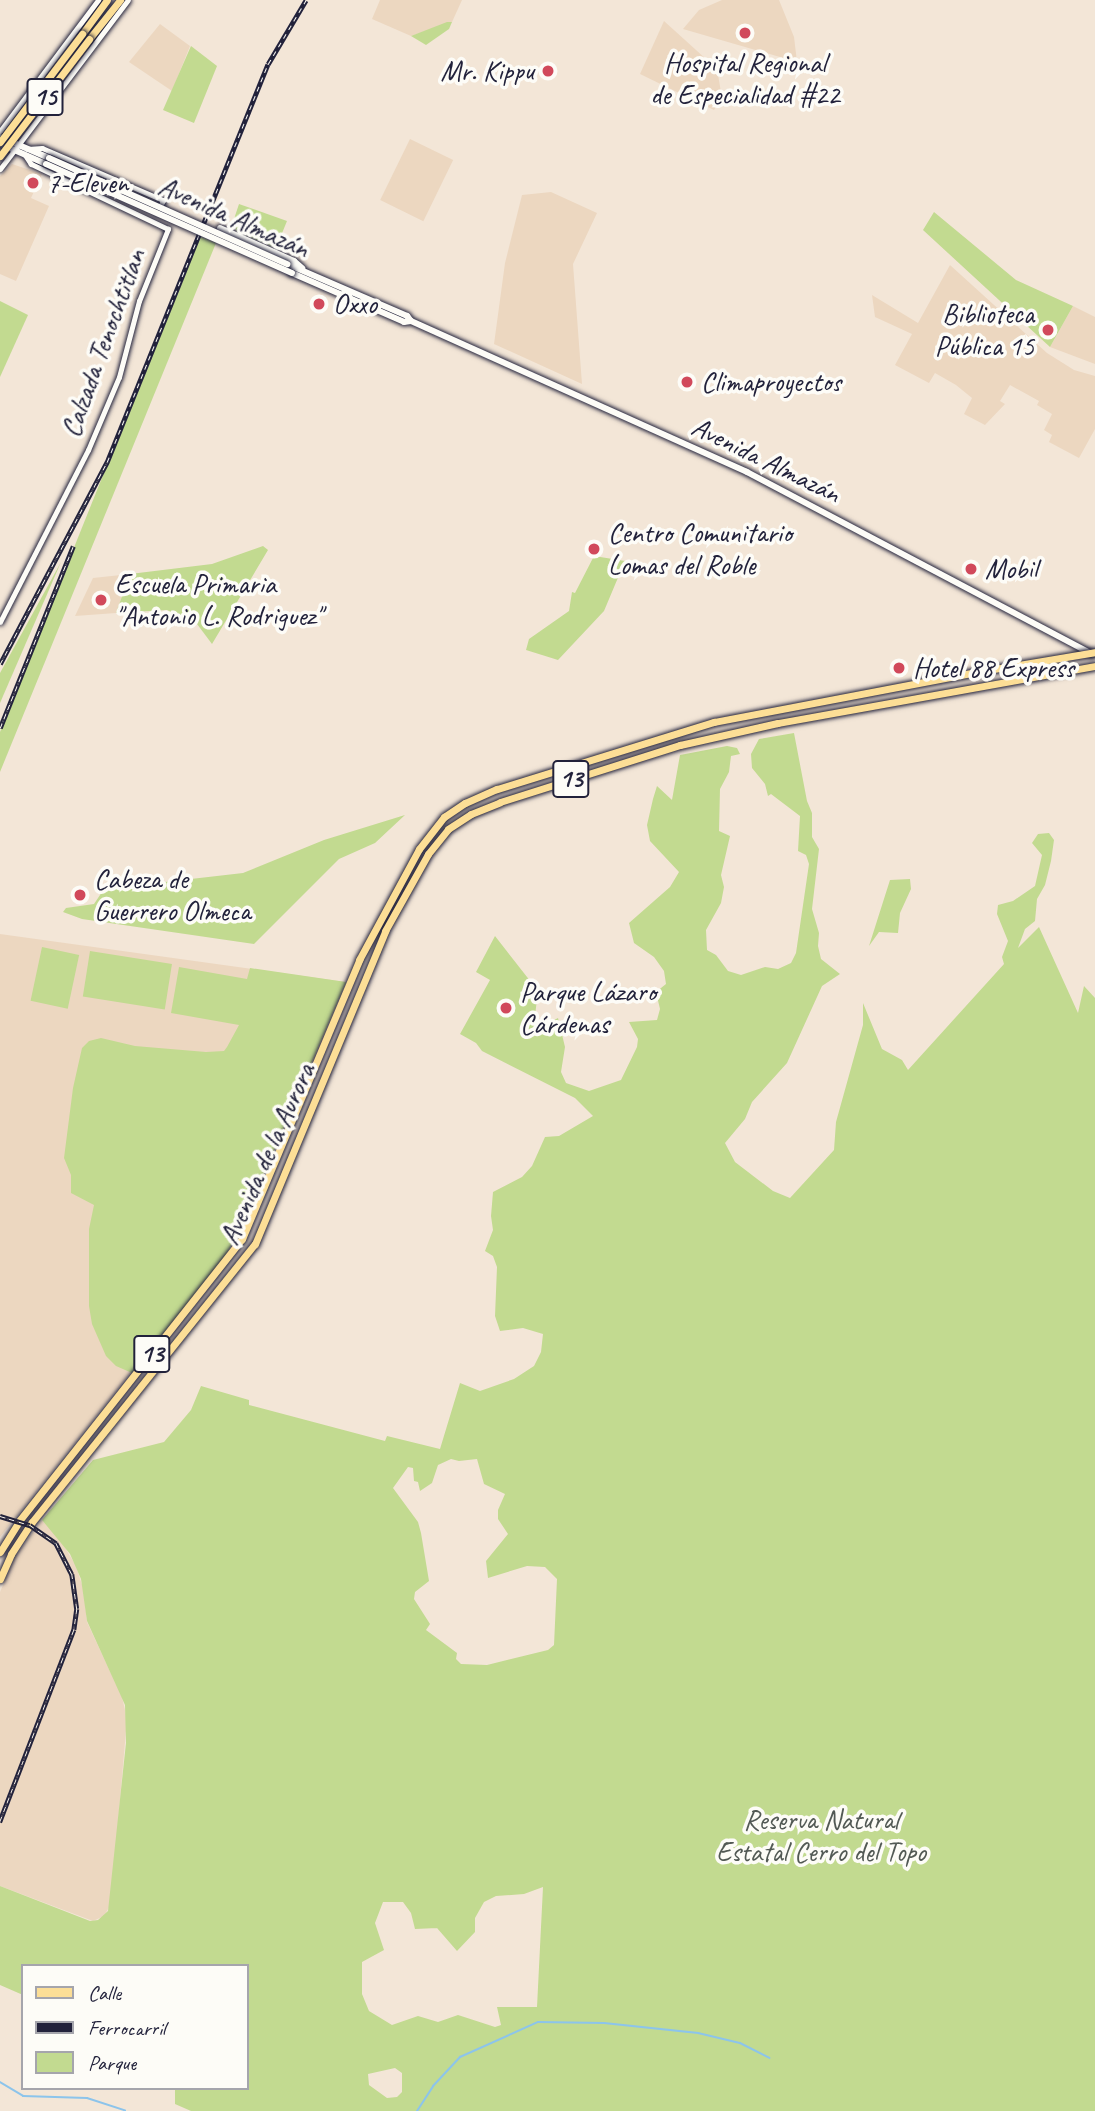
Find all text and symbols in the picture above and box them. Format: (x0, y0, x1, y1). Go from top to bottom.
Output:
marker: Hospital Regional de Especialidad #22 (735, 23, 755, 43)
place label: Hospital Regional de Especialidad #22 (651, 46, 839, 112)
place label: Mr. Kippu (440, 54, 534, 88)
marker: Mr. Kippu (540, 63, 556, 79)
road number: 15 (26, 74, 64, 120)
place label: 7-Eleven (47, 166, 128, 200)
street label: Avenida Almazán (154, 169, 314, 265)
marker: 7-Eleven (25, 175, 41, 191)
street label: Calzada Tenochtitlan (53, 245, 153, 441)
place label: Oxxo (333, 287, 377, 321)
marker: Oxxo (311, 296, 327, 312)
place label: Biblioteca Pública 15 (935, 297, 1034, 363)
marker: Biblioteca Pública 15 (1040, 322, 1056, 338)
place label: Climaproyectos (701, 365, 841, 399)
marker: Climaproyectos (679, 374, 695, 390)
street label: Avenida Almazán (686, 410, 846, 510)
place label: Centro Comunitario Lomas del Roble (608, 516, 793, 582)
marker: Centro Comunitario Lomas del Roble (586, 541, 602, 557)
place label: Mobil (985, 552, 1037, 586)
marker: Mobil (963, 561, 979, 577)
place label: Escuela Primaria "Antonio L. Rodriguez" (115, 567, 322, 633)
marker: Escuela Primaria "Antonio L. Rodriguez" (93, 592, 109, 608)
place label: Hotel 88 Express (913, 651, 1074, 685)
marker: Hotel 88 Express (891, 660, 907, 676)
road number: 13 (552, 757, 590, 802)
place label: Cabeza de Guerrero Olmeca (94, 862, 250, 928)
marker: Cabeza de Guerrero Olmeca (72, 887, 88, 903)
place label: Parque Lázaro Cárdenas (520, 975, 656, 1041)
marker: Parque Lázaro Cárdenas (498, 1000, 514, 1016)
street label: Avenida de la Aurora (212, 1058, 322, 1250)
road number: 13 (133, 1331, 171, 1376)
park label: Reserva Natural Estatal Cerro del Topo (716, 1803, 926, 1869)
legend (21, 1964, 248, 2090)
text: Calle (88, 1980, 121, 2006)
text: Ferrocarril (88, 2015, 166, 2041)
text: Parque (88, 2050, 136, 2076)

